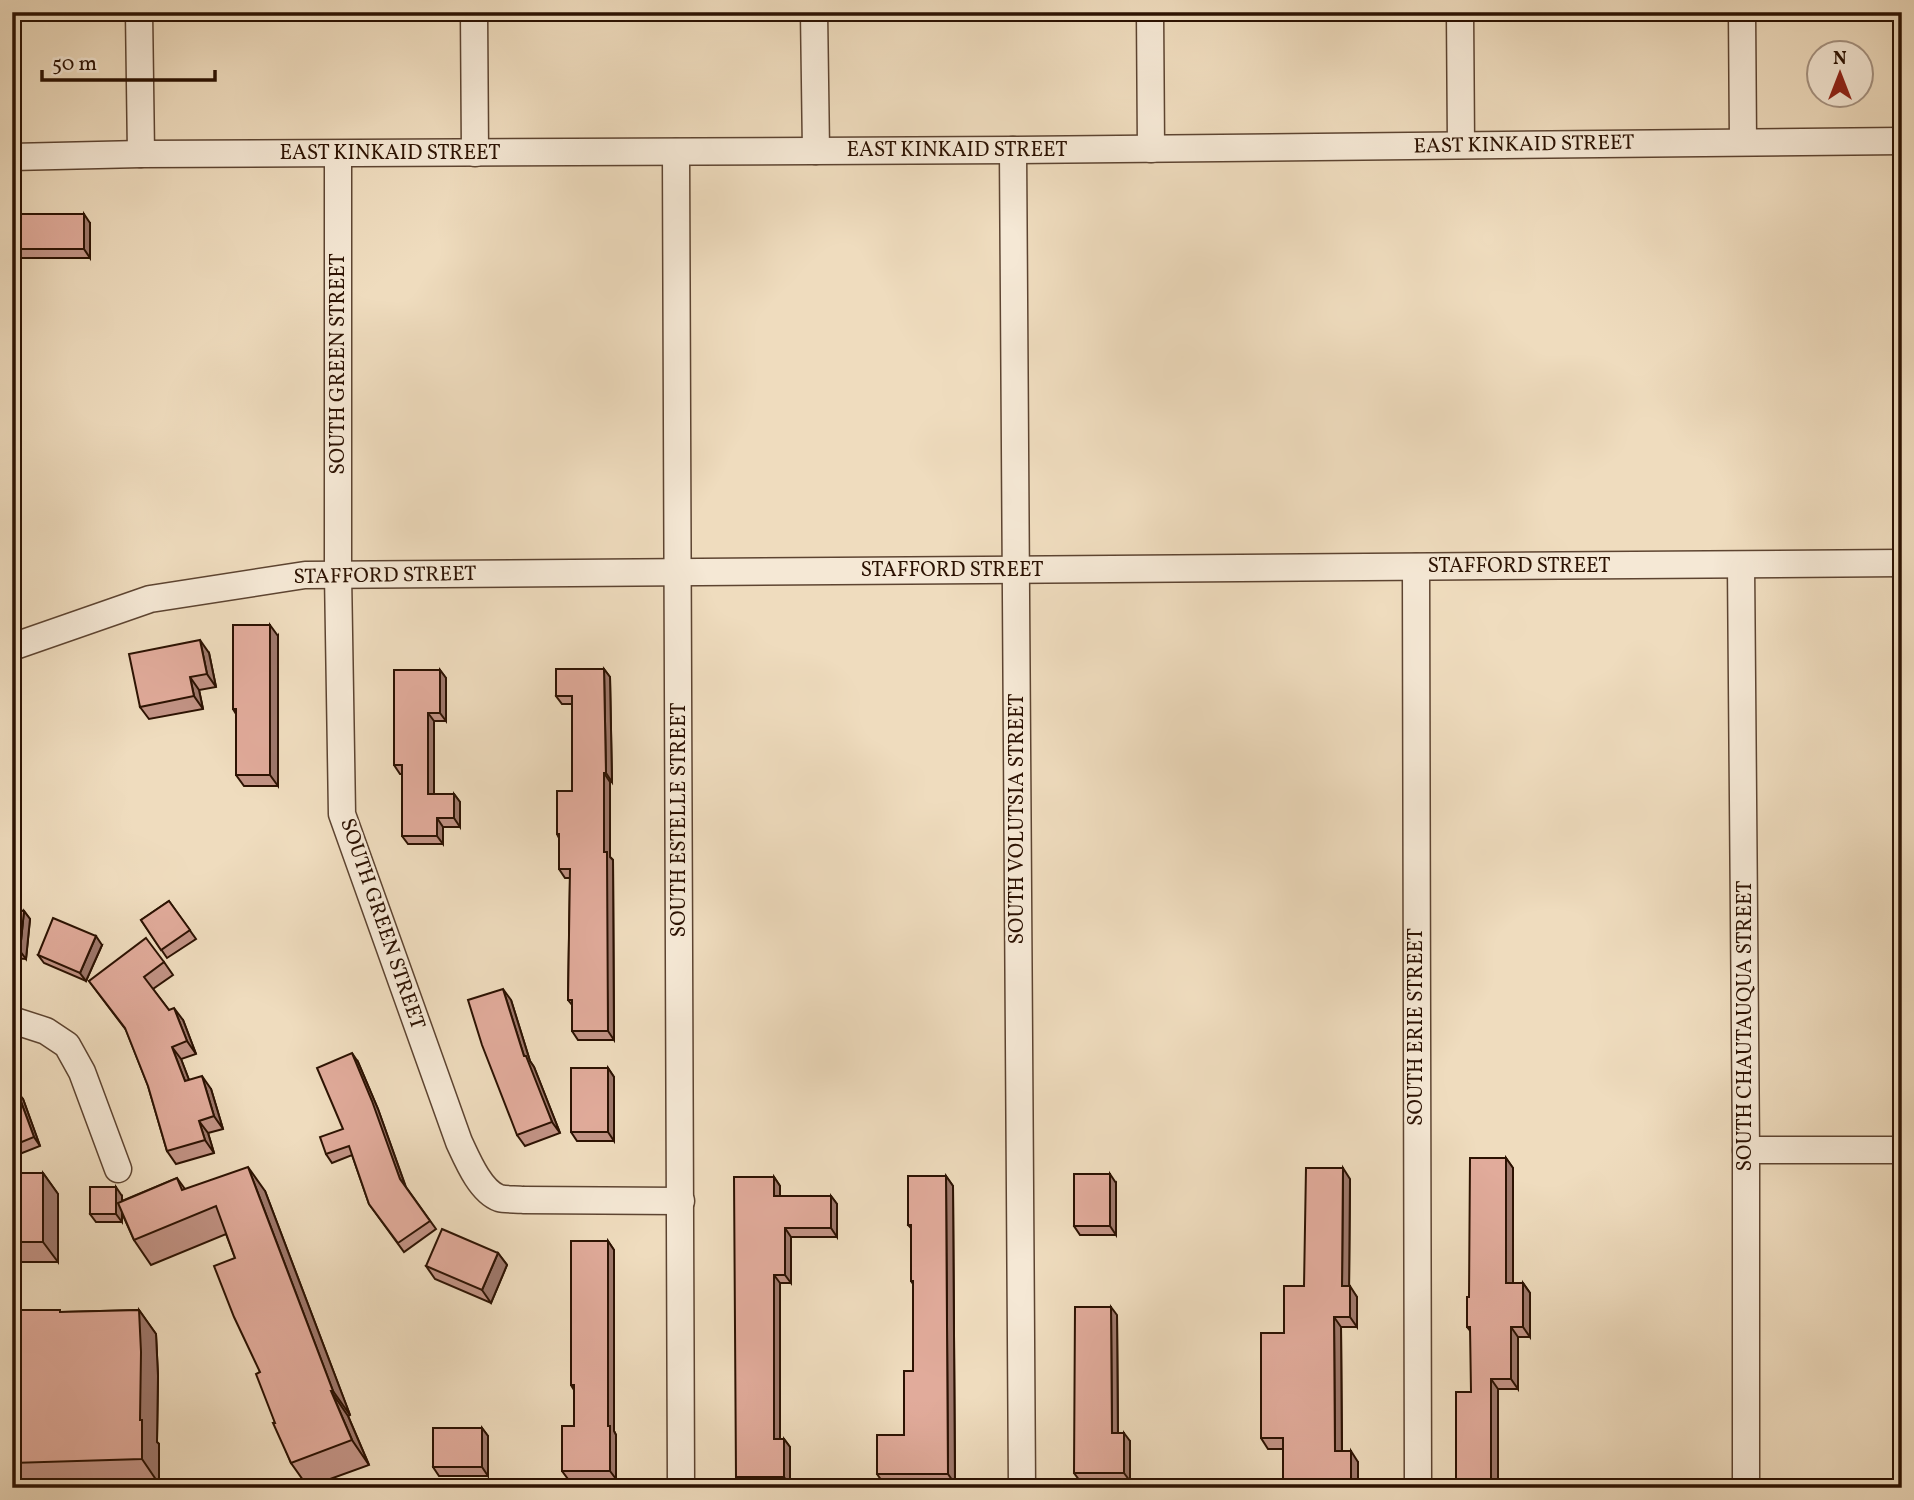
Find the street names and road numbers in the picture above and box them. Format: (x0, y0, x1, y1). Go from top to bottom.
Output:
street label: EAST KINKAID STREET (1413, 129, 1635, 161)
street label: EAST KINKAID STREET (846, 136, 1068, 165)
street label: EAST KINKAID STREET (279, 139, 501, 168)
street label: SOUTH GREEN STREET (324, 253, 353, 475)
street label: STAFFORD STREET (1427, 552, 1611, 581)
street label: STAFFORD STREET (860, 556, 1044, 585)
street label: STAFFORD STREET (293, 560, 477, 592)
street label: SOUTH VOLUTSIA STREET (1003, 694, 1032, 944)
street label: SOUTH ESTELLE STREET (665, 703, 694, 937)
street label: SOUTH GREEN STREET (332, 815, 432, 1033)
street label: SOUTH CHAUTAUQUA STREET (1731, 880, 1760, 1172)
street label: SOUTH ERIE STREET (1402, 928, 1431, 1126)

